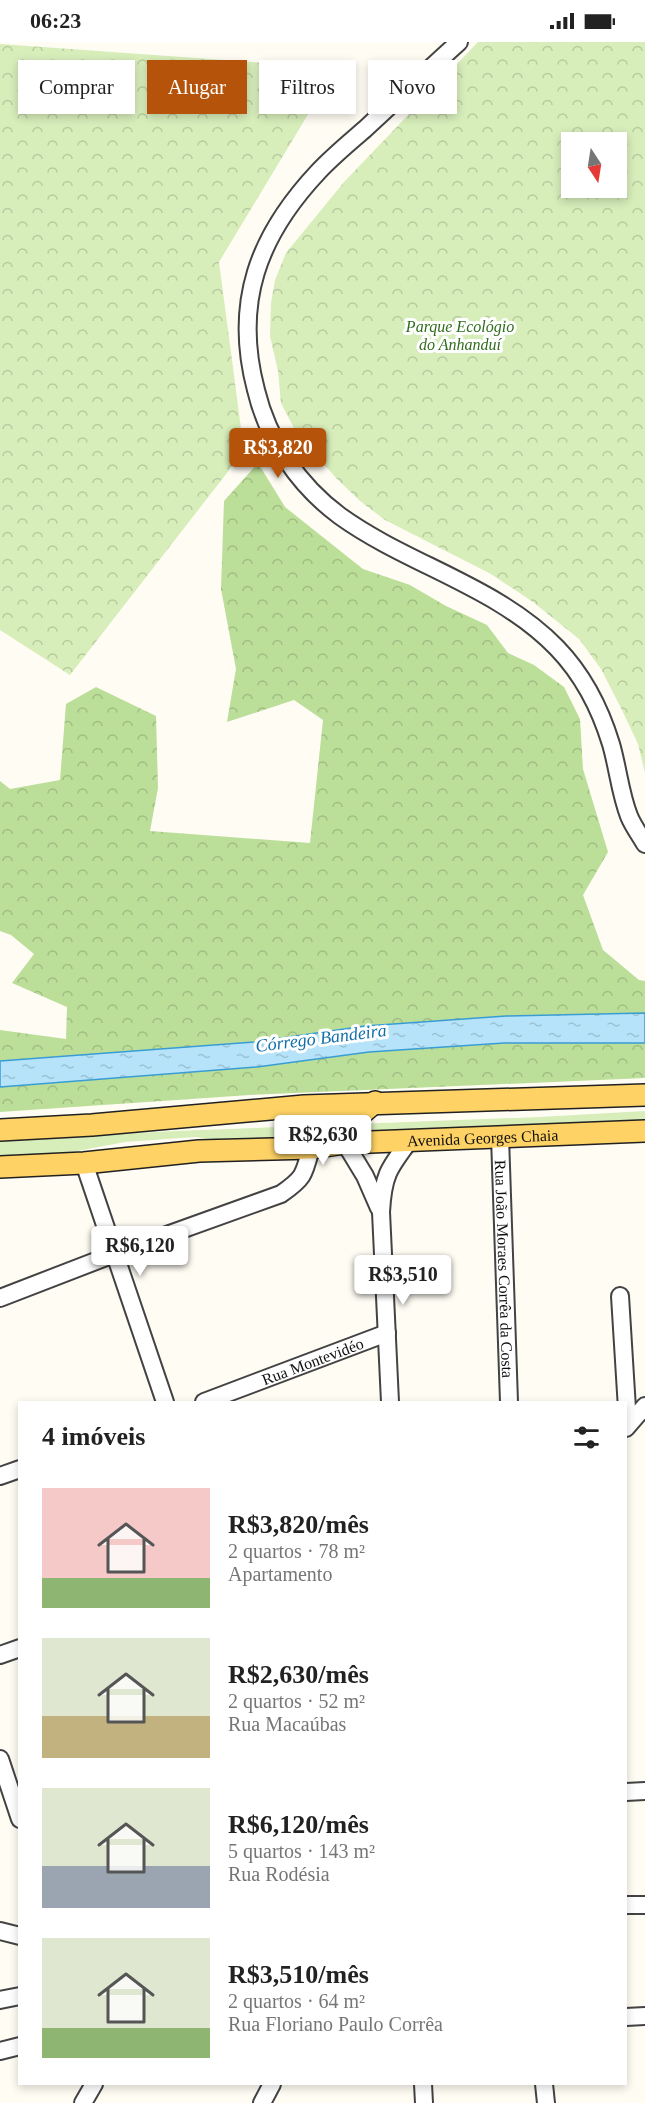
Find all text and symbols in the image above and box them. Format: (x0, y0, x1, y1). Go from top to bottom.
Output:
text: 06:23 (30, 8, 81, 33)
chip: Comprar (18, 60, 135, 114)
chip: Alugar (147, 60, 247, 114)
chip: Filtros (259, 60, 356, 114)
chip: Novo (368, 60, 457, 114)
north arrow (561, 132, 627, 198)
map controls (561, 132, 627, 198)
park label: Parque Ecológio do Anhanduí (405, 318, 514, 353)
pin: R$3,820 (223, 428, 333, 479)
text: R$3,820 (243, 436, 313, 458)
water label: Córrego Bandeira (254, 1020, 388, 1056)
pin: R$2,630 (268, 1115, 378, 1166)
text: R$2,630 (288, 1123, 358, 1145)
street label: Avenida Georges Chaia (407, 1126, 559, 1150)
street label: Rua João Moraes Corrêa da Costa (492, 1160, 516, 1378)
pin: R$6,120 (85, 1226, 195, 1277)
text: R$6,120 (105, 1234, 175, 1256)
pin: R$3,510 (348, 1255, 458, 1306)
text: R$3,510 (368, 1263, 438, 1285)
street label: Rua Montevidéo (260, 1335, 366, 1388)
icon: filters (570, 1421, 603, 1454)
text: 4 imóveis (42, 1422, 145, 1451)
text: R$3,820/mês (228, 1510, 369, 1539)
icon: home (90, 1512, 162, 1584)
text: 2 quartos · 78 m² (228, 1540, 365, 1562)
text: Apartamento (228, 1563, 332, 1585)
text: R$2,630/mês (228, 1660, 369, 1689)
icon: home (90, 1662, 162, 1734)
text: 2 quartos · 52 m² (228, 1690, 365, 1712)
text: Rua Macaúbas (228, 1713, 346, 1735)
text: R$6,120/mês (228, 1810, 369, 1839)
icon: home (90, 1812, 162, 1884)
text: 5 quartos · 143 m² (228, 1840, 375, 1862)
text: Rua Rodésia (228, 1863, 330, 1885)
text: R$3,510/mês (228, 1960, 369, 1989)
icon: home (90, 1962, 162, 2034)
text: 2 quartos · 64 m² (228, 1990, 365, 2012)
text: Rua Floriano Paulo Corrêa (228, 2013, 443, 2035)

